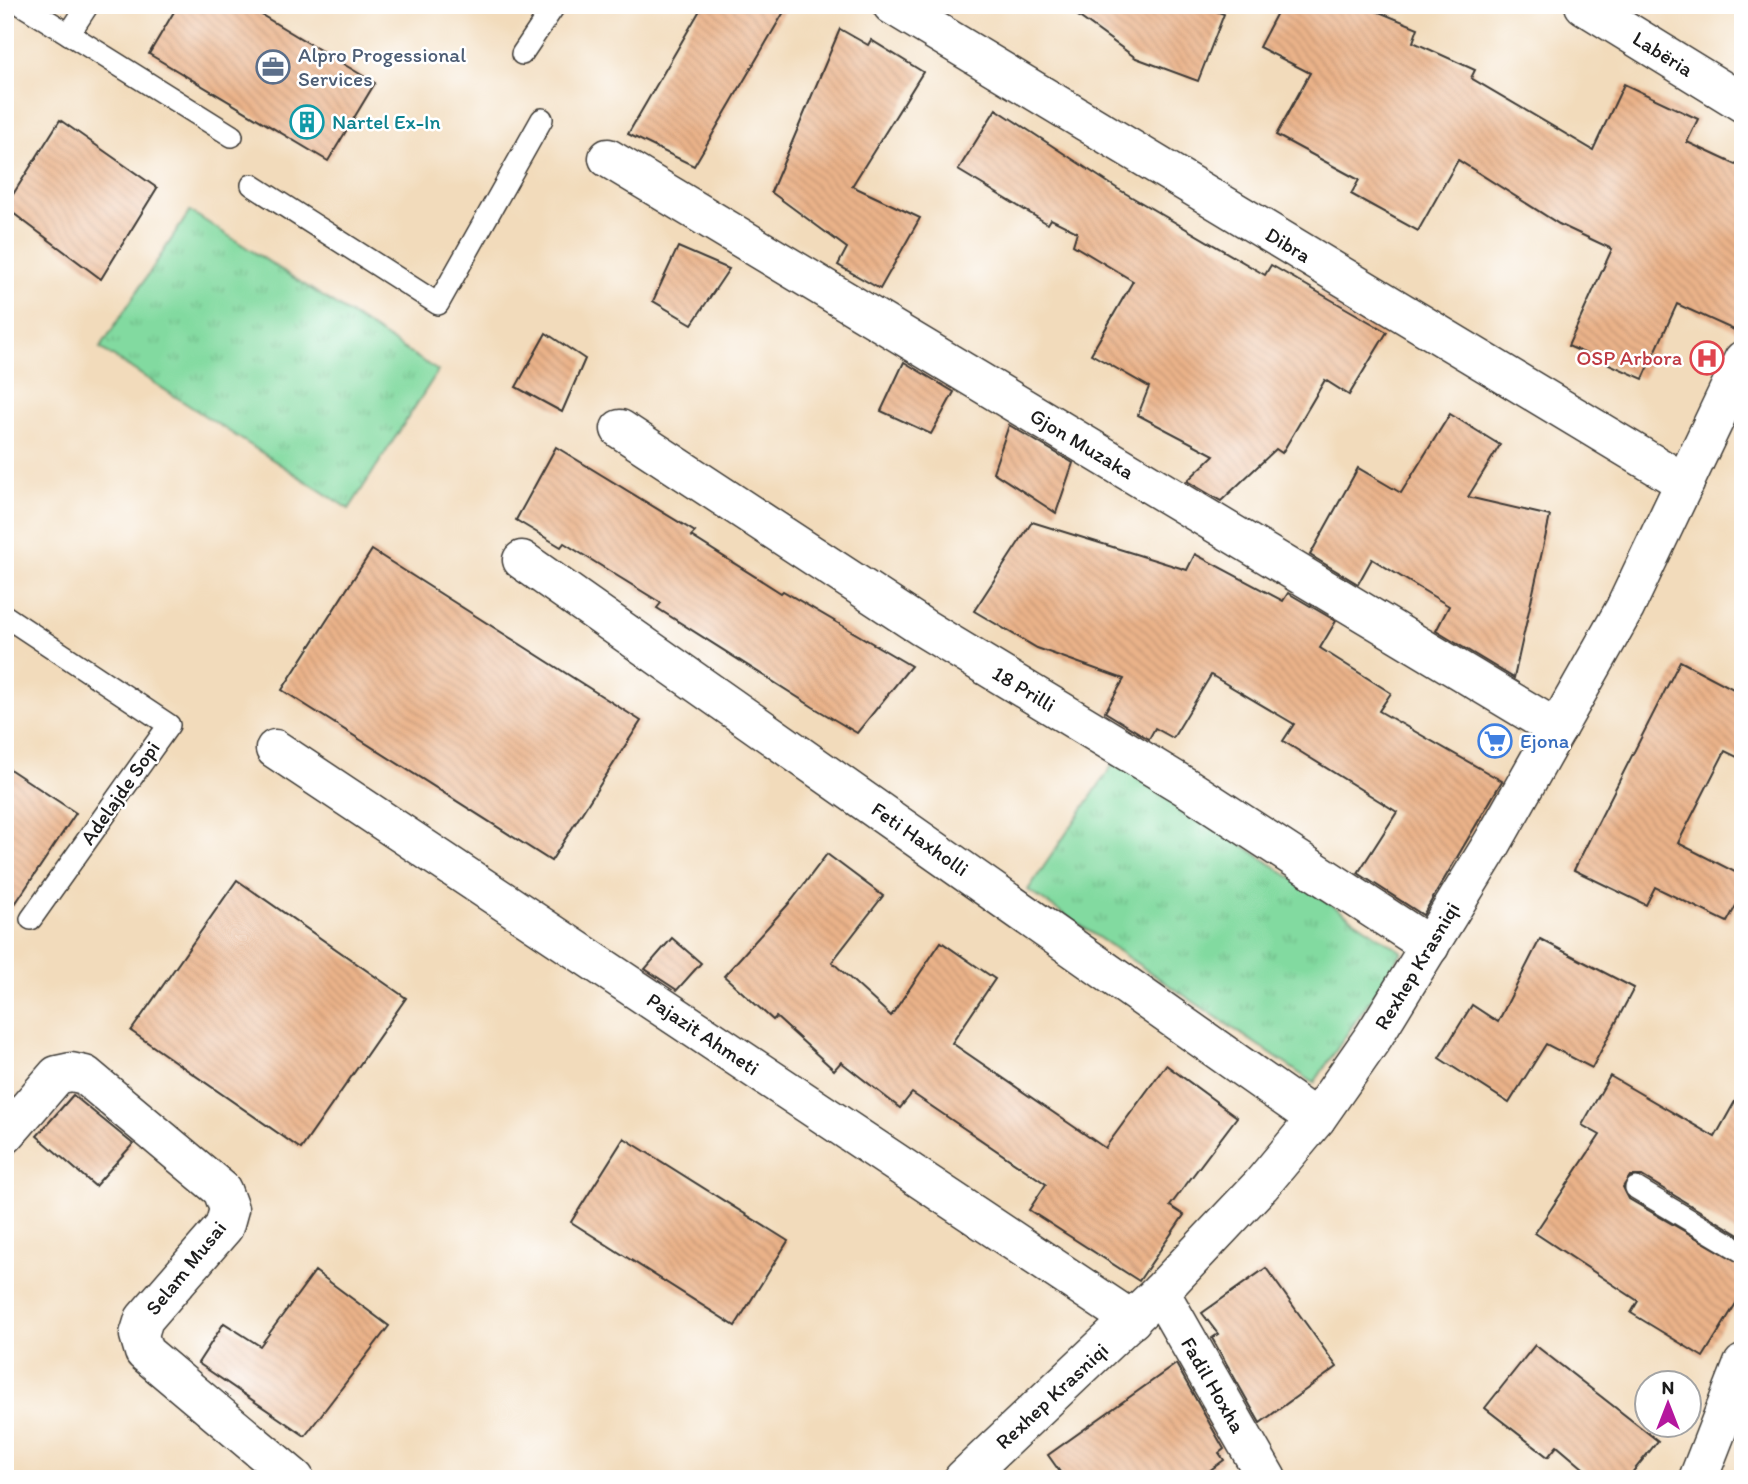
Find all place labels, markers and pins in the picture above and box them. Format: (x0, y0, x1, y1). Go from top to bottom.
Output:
place label: Alpro Progessional Services (298, 42, 466, 91)
office icon: Alpro Progessional Services (254, 48, 292, 86)
building icon: Nartel Ex-In (288, 103, 326, 141)
place label: Nartel Ex-In (332, 109, 441, 134)
hospital icon: OSP Arbora (1688, 339, 1726, 377)
place label: OSP Arbora (1576, 345, 1682, 370)
supermarket icon: Ejona (1476, 722, 1514, 760)
place label: Ejona (1520, 728, 1569, 753)

